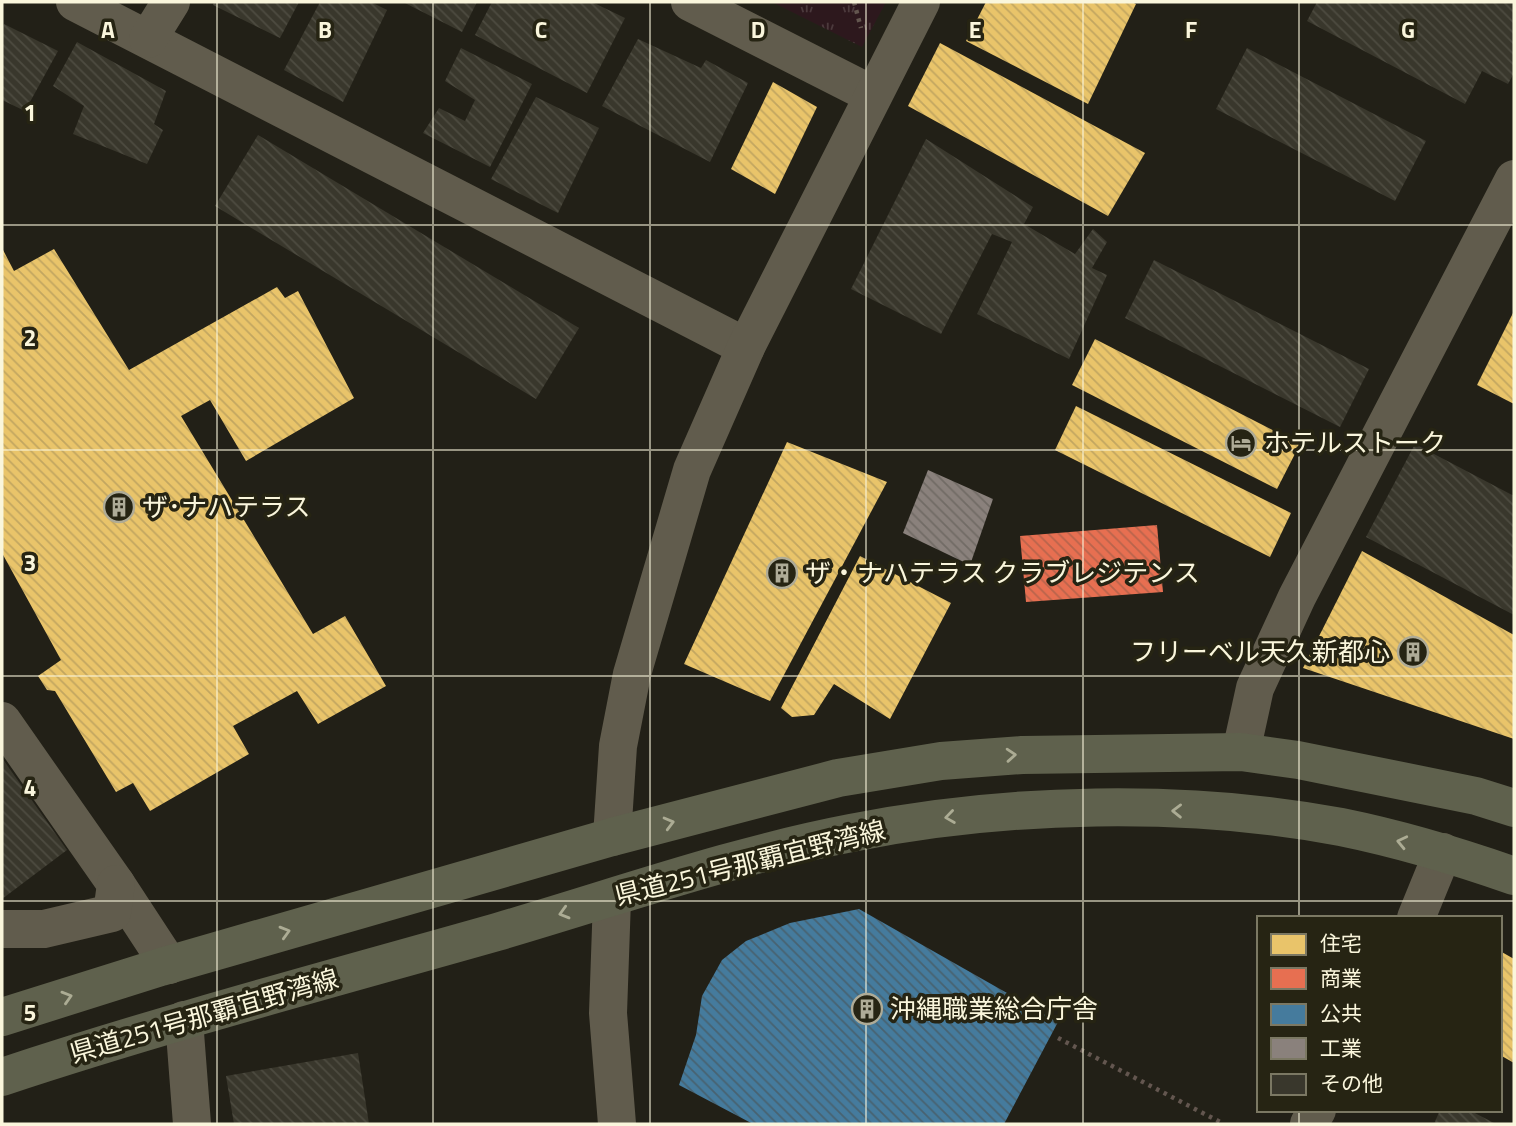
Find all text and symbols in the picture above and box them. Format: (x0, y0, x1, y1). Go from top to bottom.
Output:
text: A (101, 12, 115, 47)
text: B (318, 12, 332, 47)
text: C (535, 12, 547, 47)
text: D (751, 12, 765, 47)
text: E (969, 12, 981, 47)
text: F (1185, 12, 1197, 47)
text: G (1401, 12, 1415, 47)
text: 1 (24, 95, 36, 130)
text: 2 (24, 320, 36, 355)
place label: ホテルストーク (1264, 423, 1446, 462)
hotel icon: ホテルストーク (1224, 426, 1258, 460)
place label: ザ･ナハテラス (142, 487, 310, 526)
building icon: ザ･ナハテラス (102, 490, 136, 524)
text: 3 (24, 545, 36, 580)
place label: ザ・ナハテラス クラブレジテンス (805, 553, 1200, 592)
building icon: ザ・ナハテラス クラブレジテンス (765, 556, 799, 590)
place label: フリーベル天久新都心 (1130, 632, 1390, 671)
building icon: フリーベル天久新都心 (1396, 635, 1430, 669)
one-way arrow (1006, 748, 1017, 763)
text: 4 (24, 770, 36, 805)
one-way arrow (1172, 803, 1183, 818)
street label: 県道251号那覇宜野湾線 (610, 810, 889, 915)
one-way arrow (945, 810, 956, 825)
one-way arrow (662, 817, 674, 831)
one-way arrow (1396, 836, 1408, 850)
one-way arrow (558, 904, 570, 919)
legend (1257, 916, 1502, 1112)
one-way arrow (279, 925, 291, 940)
text: 住宅 (1320, 927, 1362, 959)
street label: 県道251号那覇宜野湾線 (65, 959, 343, 1073)
text: 商業 (1320, 962, 1362, 994)
place label: 沖縄職業総合庁舎 (890, 989, 1098, 1028)
one-way arrow (61, 990, 73, 1005)
building icon: 沖縄職業総合庁舎 (850, 992, 884, 1026)
text: 5 (24, 995, 36, 1030)
text: 公共 (1320, 997, 1362, 1029)
text: 工業 (1320, 1032, 1362, 1064)
text: その他 (1320, 1067, 1383, 1099)

